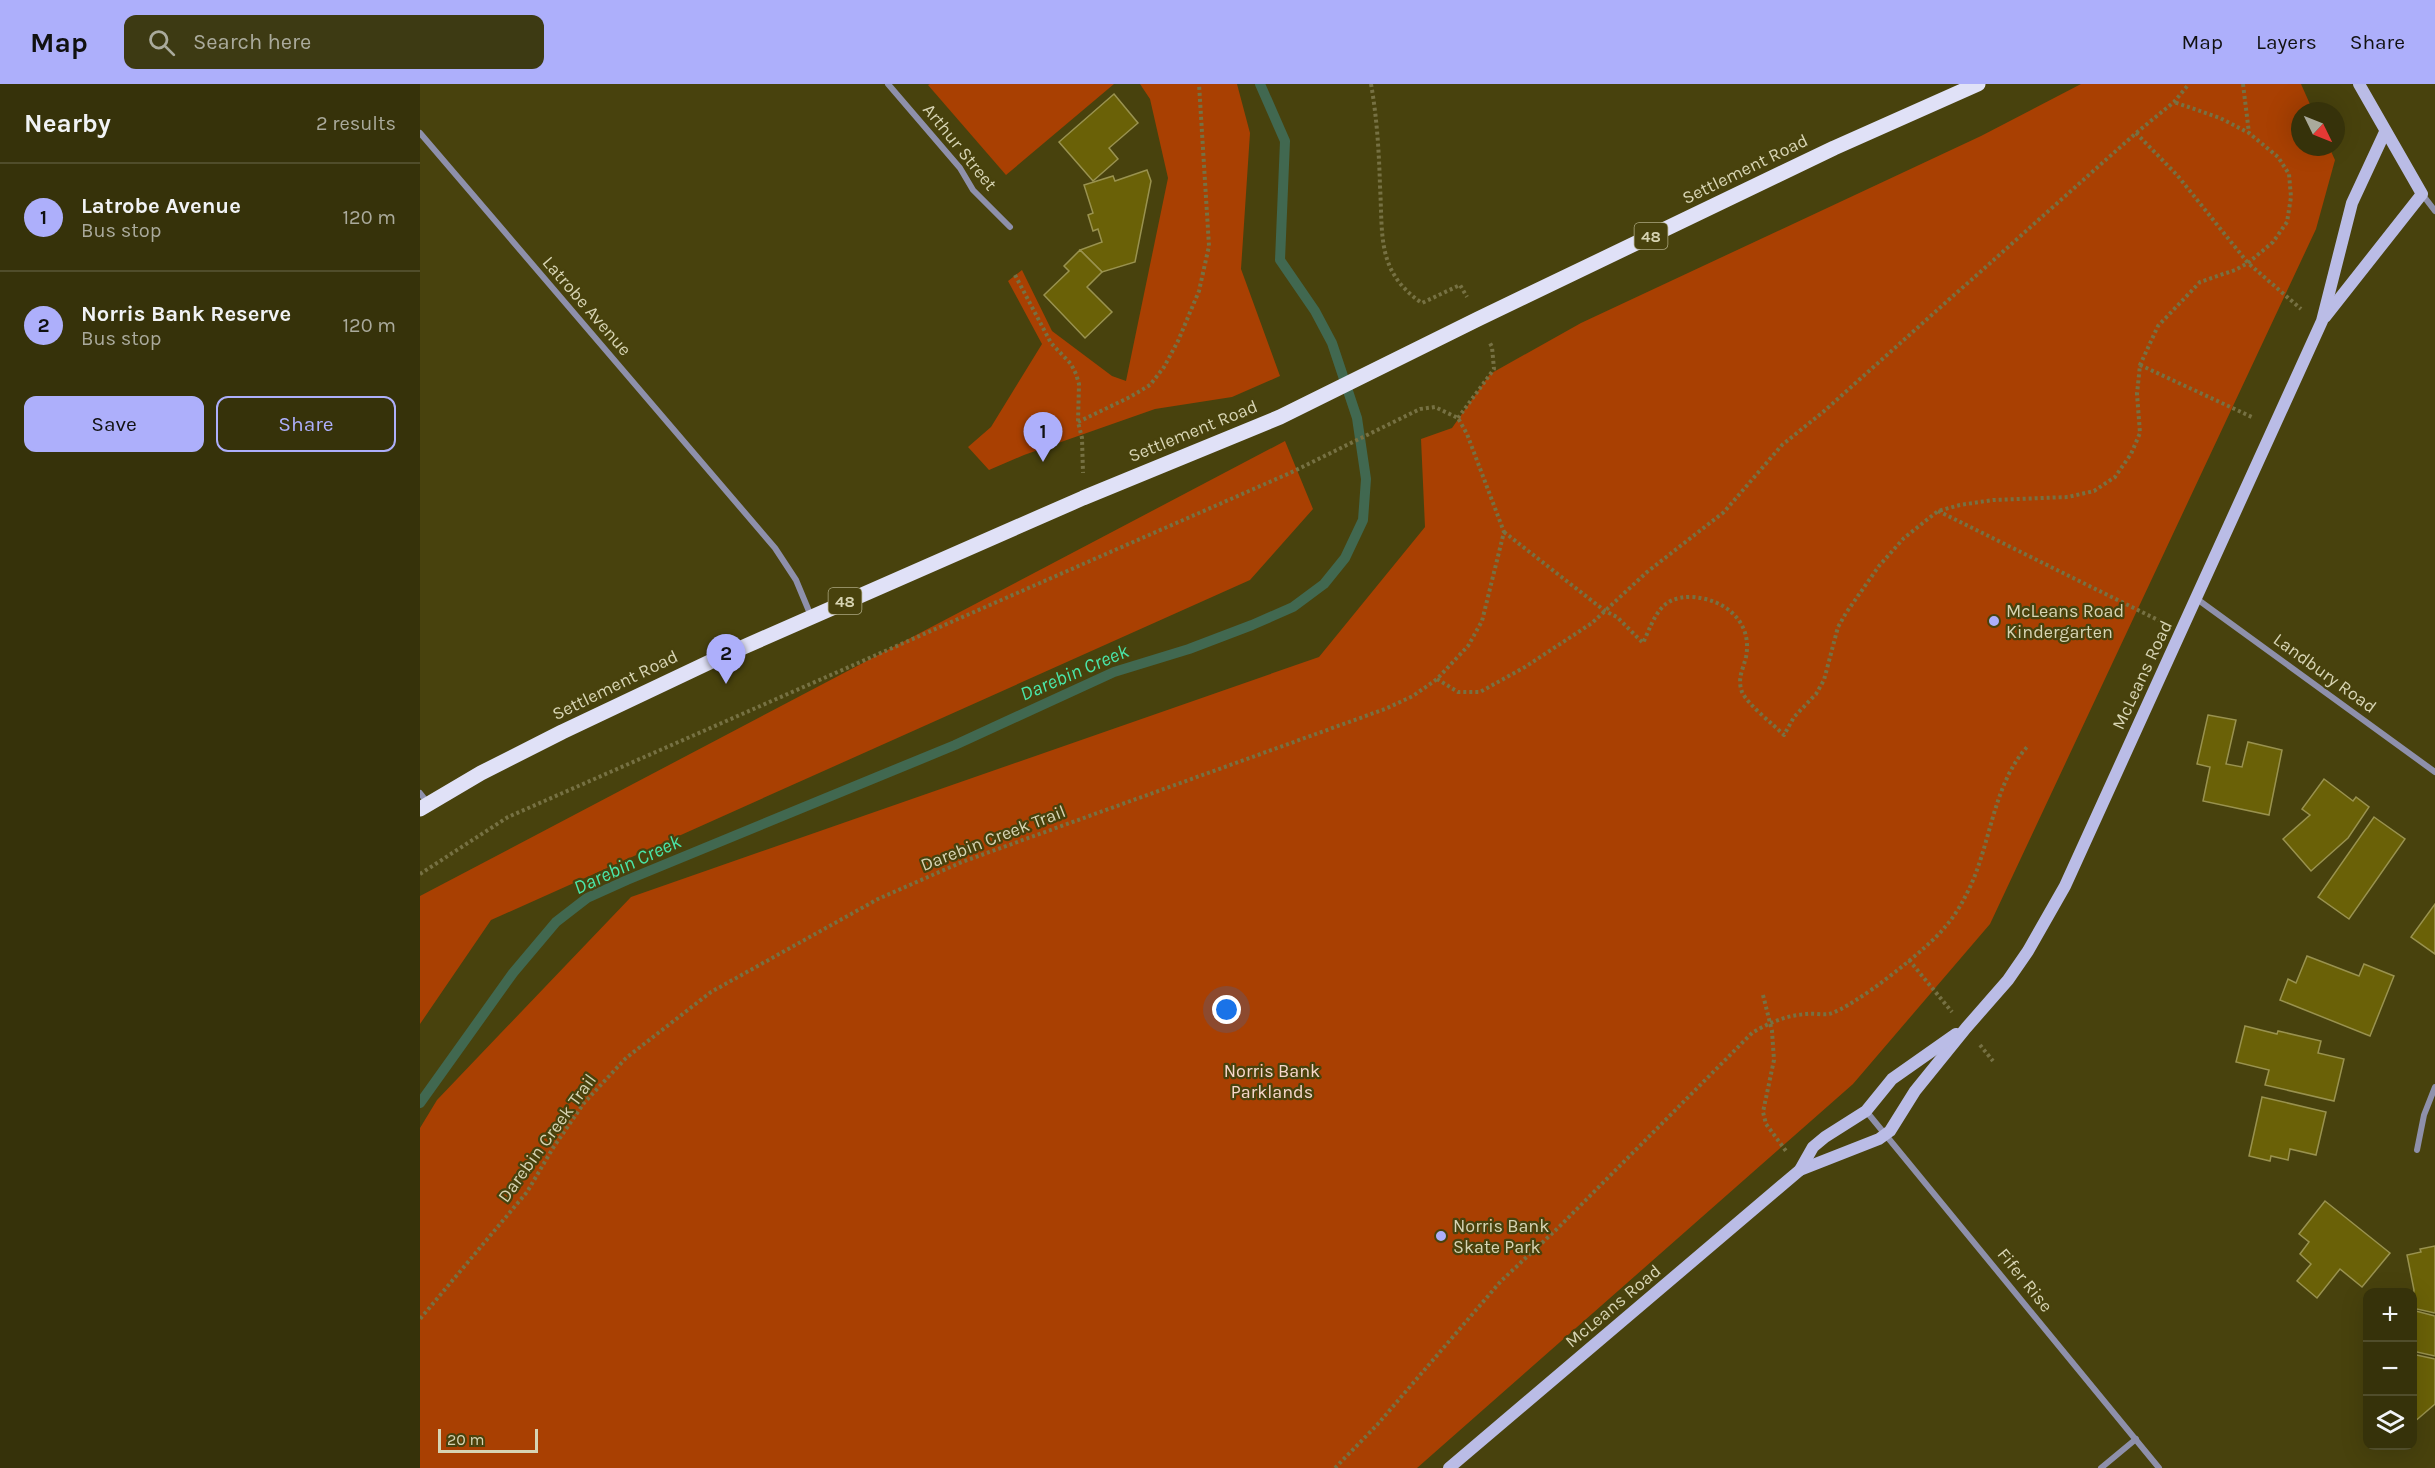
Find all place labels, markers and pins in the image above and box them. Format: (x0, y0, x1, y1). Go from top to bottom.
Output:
pin: 1 (1024, 412, 1062, 462)
place label: McLeans Road Kindergarten (2006, 600, 2124, 643)
marker: McLeans Road Kindergarten (1987, 614, 2001, 628)
pin: 2 (706, 634, 746, 684)
place label: Norris Bank Skate Park (1453, 1215, 1549, 1258)
marker: Norris Bank Skate Park (1434, 1229, 1448, 1243)

